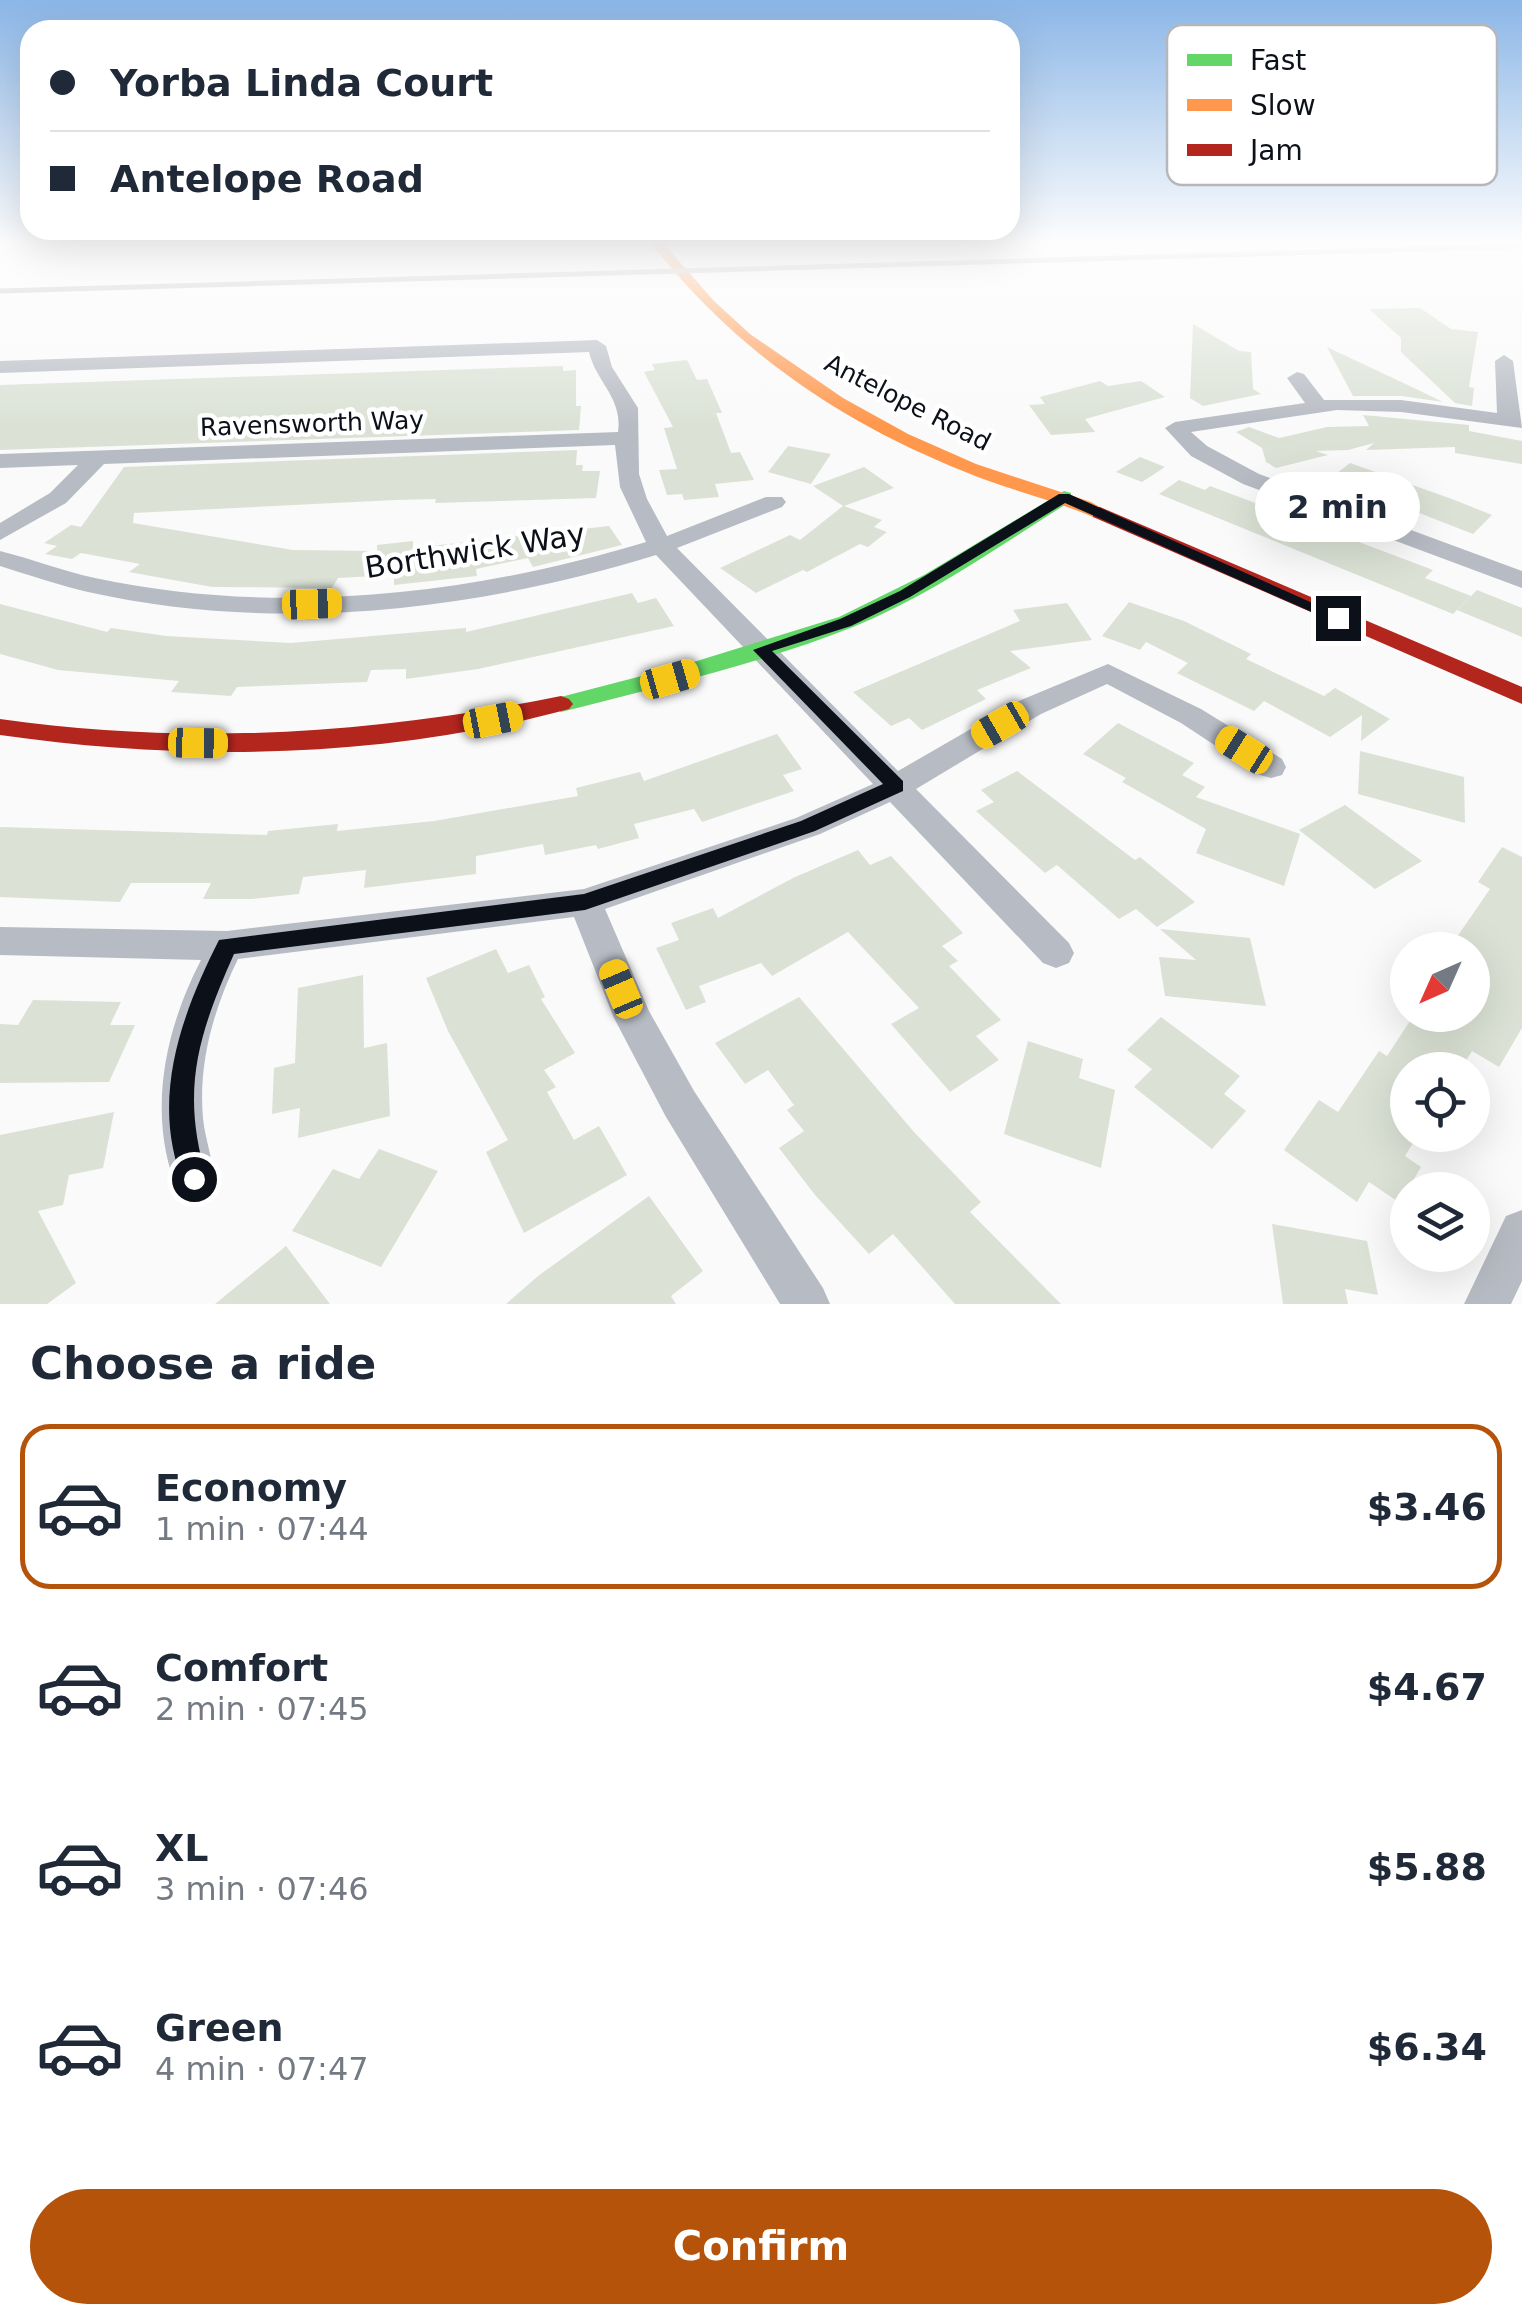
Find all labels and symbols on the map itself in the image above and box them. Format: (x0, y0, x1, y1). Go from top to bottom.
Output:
legend (1167, 25, 1497, 185)
text: Fast (1250, 44, 1306, 77)
text: Slow (1250, 89, 1316, 122)
text: Jam (1248, 134, 1303, 167)
street label: Antelope Road (820, 348, 996, 457)
street label: Ravensworth Way (200, 405, 425, 442)
callout: 2 min (1256, 473, 1420, 543)
street label: Borthwick Way (362, 516, 587, 585)
car (281, 588, 343, 620)
route end (1316, 596, 1361, 641)
car (637, 656, 703, 702)
car (967, 697, 1033, 753)
car (461, 700, 525, 740)
car (1211, 721, 1277, 779)
car (168, 727, 228, 759)
north arrow (1390, 932, 1490, 1032)
car (595, 956, 647, 1022)
route start (172, 1157, 217, 1202)

